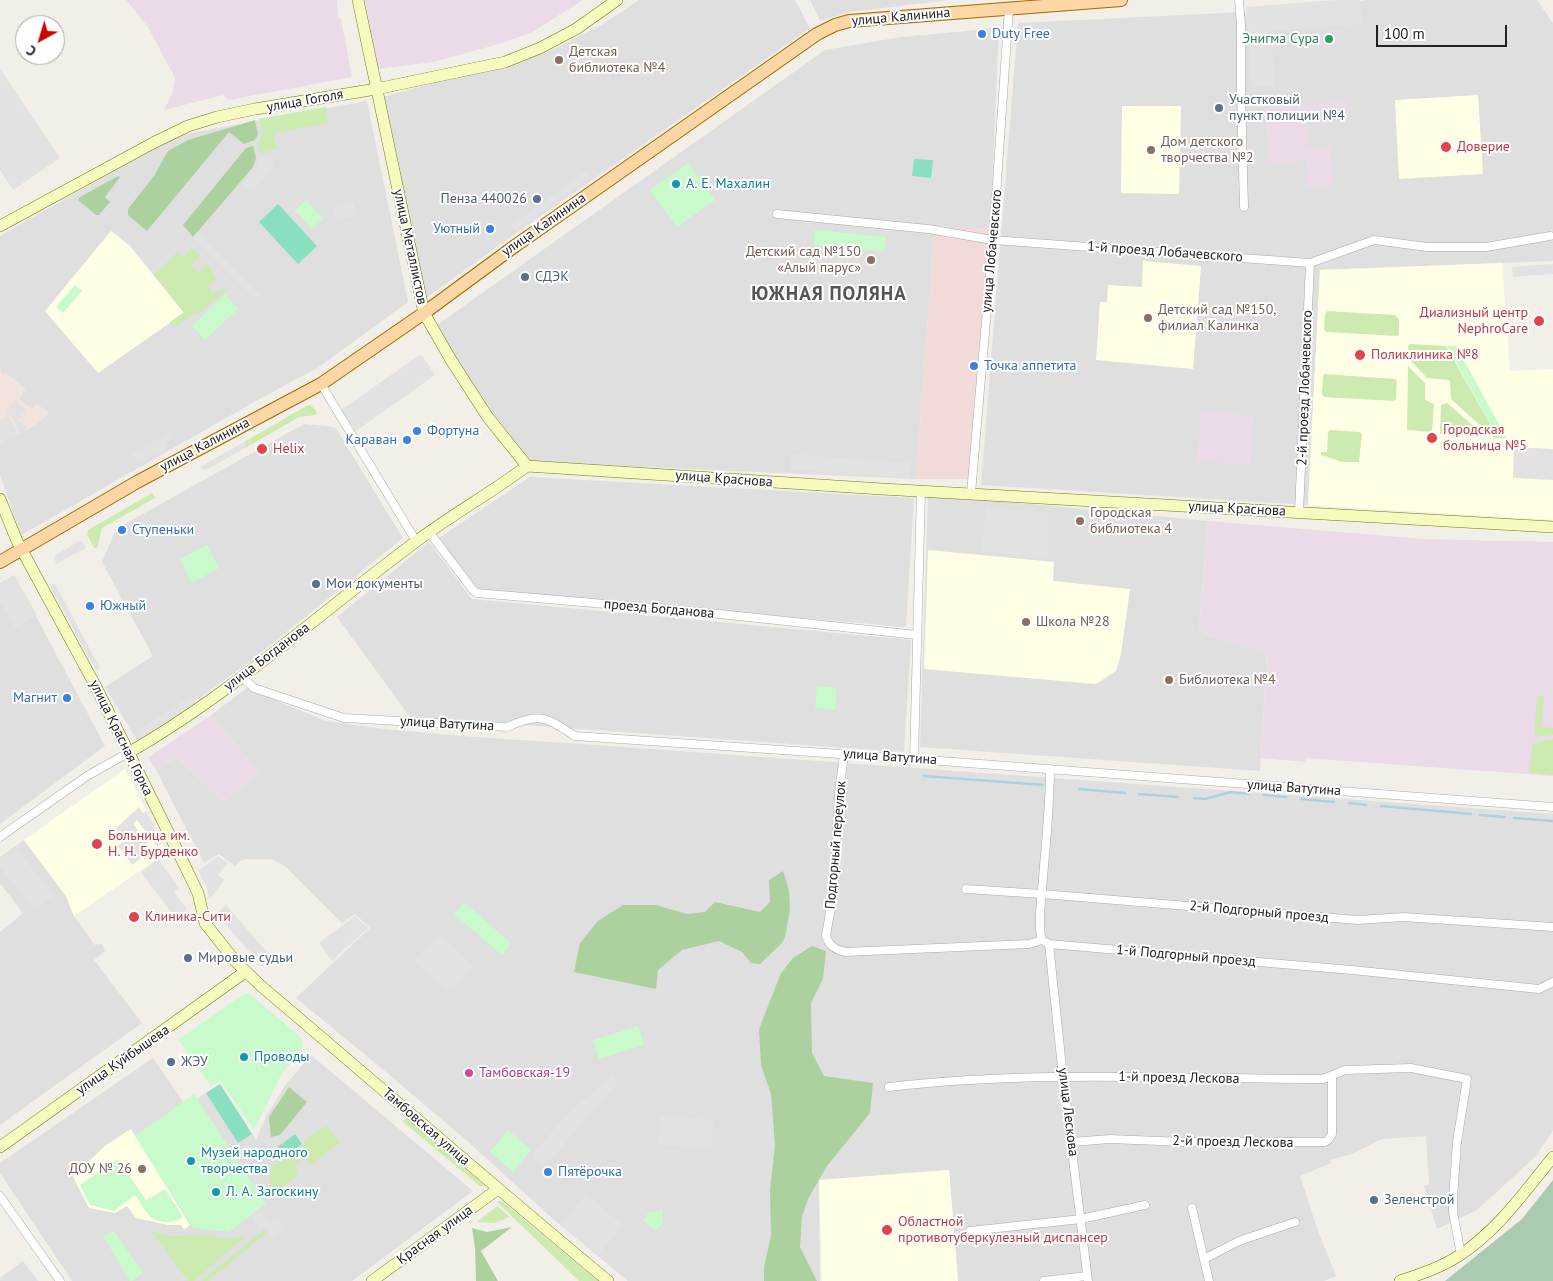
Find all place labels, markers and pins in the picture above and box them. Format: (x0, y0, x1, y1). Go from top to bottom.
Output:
place label: Duty Free (992, 26, 1050, 42)
marker: Duty Free (976, 28, 988, 40)
place label: Энигма Сура (1242, 31, 1319, 47)
marker: Энигма Сура (1323, 33, 1335, 45)
place label: Детская библиотека №4 (569, 44, 665, 76)
marker: Детская библиотека №4 (553, 54, 565, 66)
place label: Участковый пункт полиции №4 (1229, 92, 1345, 124)
marker: Участковый пункт полиции №4 (1213, 102, 1225, 114)
place label: Дом детского творчества №2 (1161, 134, 1254, 166)
place label: Доверие (1457, 139, 1510, 155)
marker: Доверие (1439, 140, 1453, 154)
marker: Дом детского творчества №2 (1145, 144, 1157, 156)
place label: А. Е. Махалин (686, 176, 770, 192)
marker: А. Е. Махалин (670, 178, 682, 190)
place label: Пенза 440026 (440, 191, 527, 207)
marker: Пенза 440026 (531, 193, 543, 205)
place label: Уютный (433, 221, 480, 237)
marker: Уютный (484, 223, 496, 235)
place label: Детский сад №150 «Алый парус» (746, 244, 861, 276)
marker: Детский сад №150 «Алый парус» (865, 254, 877, 266)
place label: СДЭК (535, 269, 569, 285)
marker: СДЭК (519, 271, 531, 283)
place label: Детский сад №150, филиал Калинка (1158, 302, 1276, 334)
place label: Диализный центр NephroCare (1420, 305, 1528, 338)
marker: Детский сад №150, филиал Калинка (1142, 312, 1154, 324)
marker: Диализный центр NephroCare (1532, 314, 1546, 328)
place label: Поликлиника №8 (1371, 347, 1479, 363)
marker: Поликлиника №8 (1353, 348, 1367, 362)
place label: Точка аппетита (984, 358, 1076, 374)
marker: Точка аппетита (968, 360, 980, 372)
place label: Городская больница №5 (1443, 422, 1527, 454)
place label: Фортуна (427, 423, 479, 439)
marker: Фортуна (411, 425, 423, 437)
marker: Городская больница №5 (1425, 431, 1439, 445)
place label: Караван (346, 432, 397, 448)
marker: Караван (401, 434, 413, 446)
place label: Helix (273, 441, 305, 457)
marker: Helix (255, 442, 269, 456)
place label: Городская библиотека 4 (1090, 505, 1172, 538)
marker: Городская библиотека 4 (1074, 515, 1086, 527)
place label: Ступеньки (132, 522, 194, 538)
marker: Ступеньки (116, 524, 128, 536)
place label: Мои документы (326, 576, 423, 592)
marker: Мои документы (310, 578, 322, 590)
place label: Южный (100, 598, 146, 614)
marker: Южный (84, 600, 96, 612)
place label: Школа №28 (1036, 614, 1110, 630)
marker: Школа №28 (1020, 616, 1032, 628)
place label: Библиотека №4 (1179, 672, 1276, 688)
marker: Библиотека №4 (1163, 674, 1175, 686)
place label: Магнит (13, 690, 57, 706)
marker: Магнит (61, 692, 73, 704)
place label: Больница им. Н. Н. Бурденко (108, 828, 198, 860)
marker: Больница им. Н. Н. Бурденко (90, 837, 104, 851)
place label: Клиника-Сити (145, 909, 231, 925)
marker: Клиника-Сити (127, 910, 141, 924)
place label: Мировые судьи (198, 950, 293, 966)
marker: Мировые судьи (182, 952, 194, 964)
place label: Проводы (254, 1049, 310, 1065)
marker: Проводы (238, 1051, 250, 1063)
place label: ЖЭУ (181, 1054, 208, 1070)
marker: ЖЭУ (165, 1056, 177, 1068)
place label: Тамбовская-19 (479, 1065, 570, 1081)
marker: Тамбовская-19 (463, 1067, 475, 1079)
place label: Музей народного творчества (201, 1145, 308, 1178)
marker: Музей народного творчества (185, 1155, 197, 1167)
place label: ДОУ № 26 (69, 1161, 132, 1177)
marker: ДОУ № 26 (136, 1163, 148, 1175)
place label: Пятёрочка (558, 1164, 622, 1180)
marker: Пятёрочка (542, 1166, 554, 1178)
place label: Л. А. Загоскину (226, 1184, 318, 1200)
marker: Л. А. Загоскину (210, 1186, 222, 1198)
place label: Зеленстрой (1384, 1192, 1454, 1208)
marker: Зеленстрой (1368, 1194, 1380, 1206)
place label: Областной противотуберкулезный диспансер (898, 1214, 1108, 1246)
marker: Областной противотуберкулезный диспансер (880, 1223, 894, 1237)

